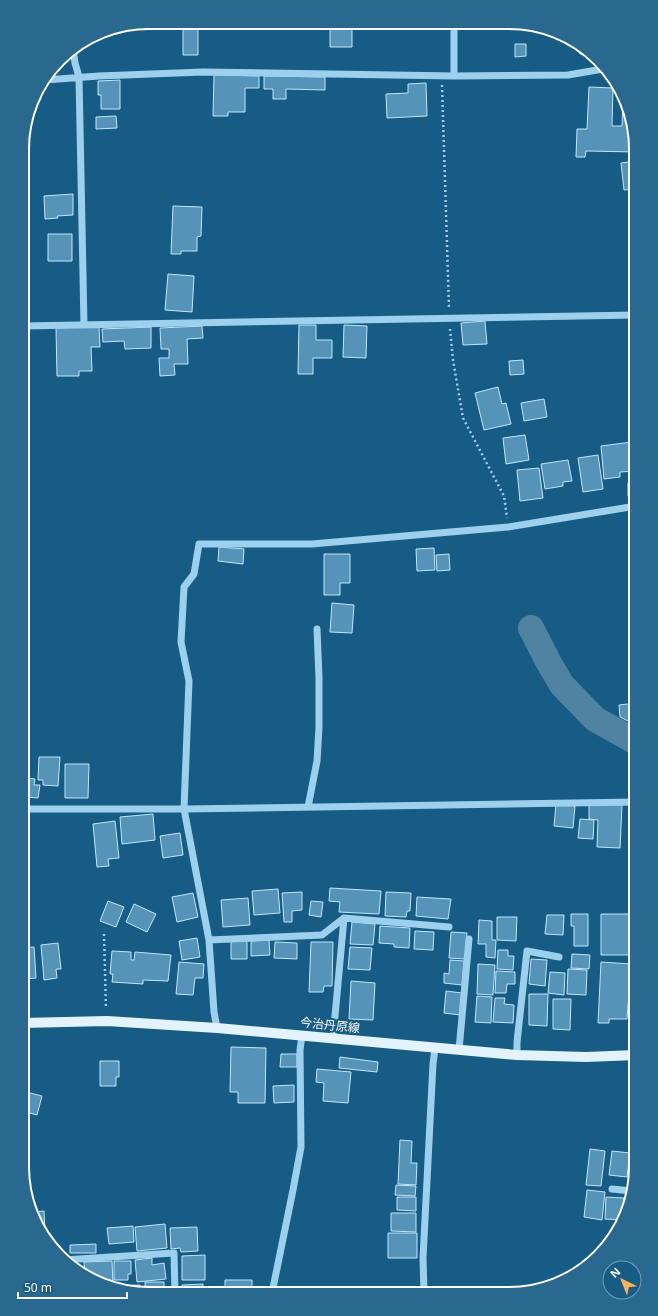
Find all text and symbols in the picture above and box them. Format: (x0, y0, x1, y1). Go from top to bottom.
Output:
street label: 今治丹原線 (299, 1013, 361, 1037)
north arrow (602, 1260, 642, 1300)
text: N (606, 1264, 623, 1281)
scale bar (18, 1274, 127, 1300)
text: 50 m (24, 1279, 52, 1296)

